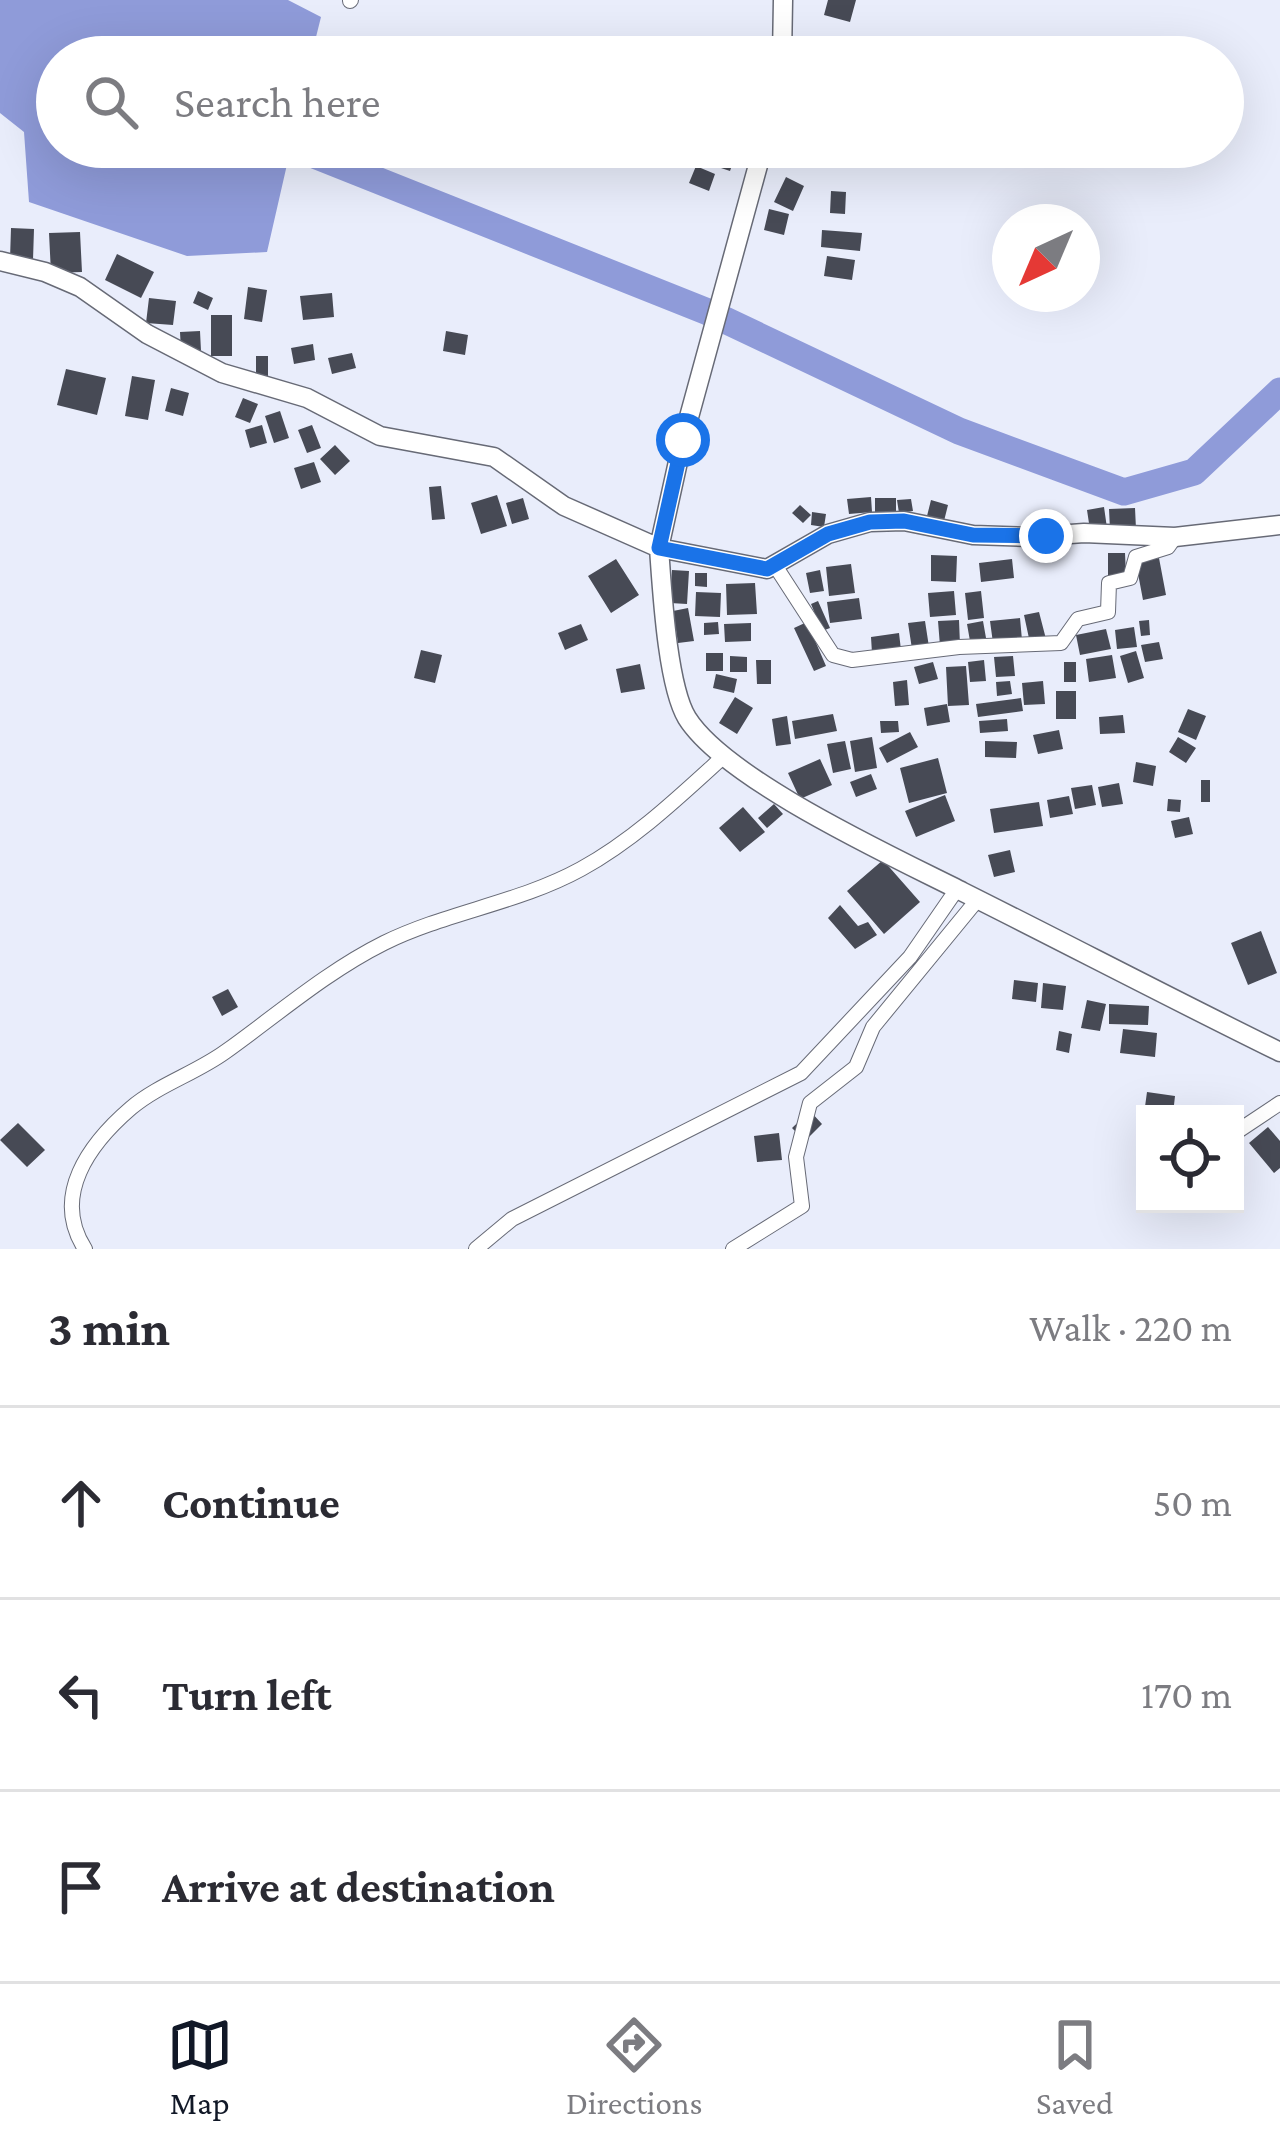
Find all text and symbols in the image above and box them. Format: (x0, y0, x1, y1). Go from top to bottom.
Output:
search box (36, 36, 1244, 168)
icon: search (78, 69, 144, 135)
text: Search here (174, 77, 381, 127)
north arrow (992, 204, 1100, 312)
route start (656, 413, 710, 467)
route end (1019, 509, 1073, 563)
map controls (1136, 1105, 1244, 1213)
button: locate (1136, 1105, 1244, 1213)
text: 3 min (48, 1299, 170, 1356)
text: Walk · 220 m (1029, 1306, 1232, 1349)
icon: ahead (48, 1470, 114, 1536)
text: Continue (162, 1478, 340, 1528)
text: 50 m (1153, 1481, 1232, 1524)
icon: left (48, 1662, 114, 1728)
text: Turn left (162, 1670, 331, 1720)
text: 170 m (1141, 1673, 1232, 1716)
icon: arrive (48, 1854, 114, 1920)
text: Arrive at destination (162, 1862, 555, 1912)
tab: Map (167, 2012, 233, 2121)
tab: Directions (566, 2012, 703, 2121)
tab: Saved (1036, 2012, 1113, 2121)

